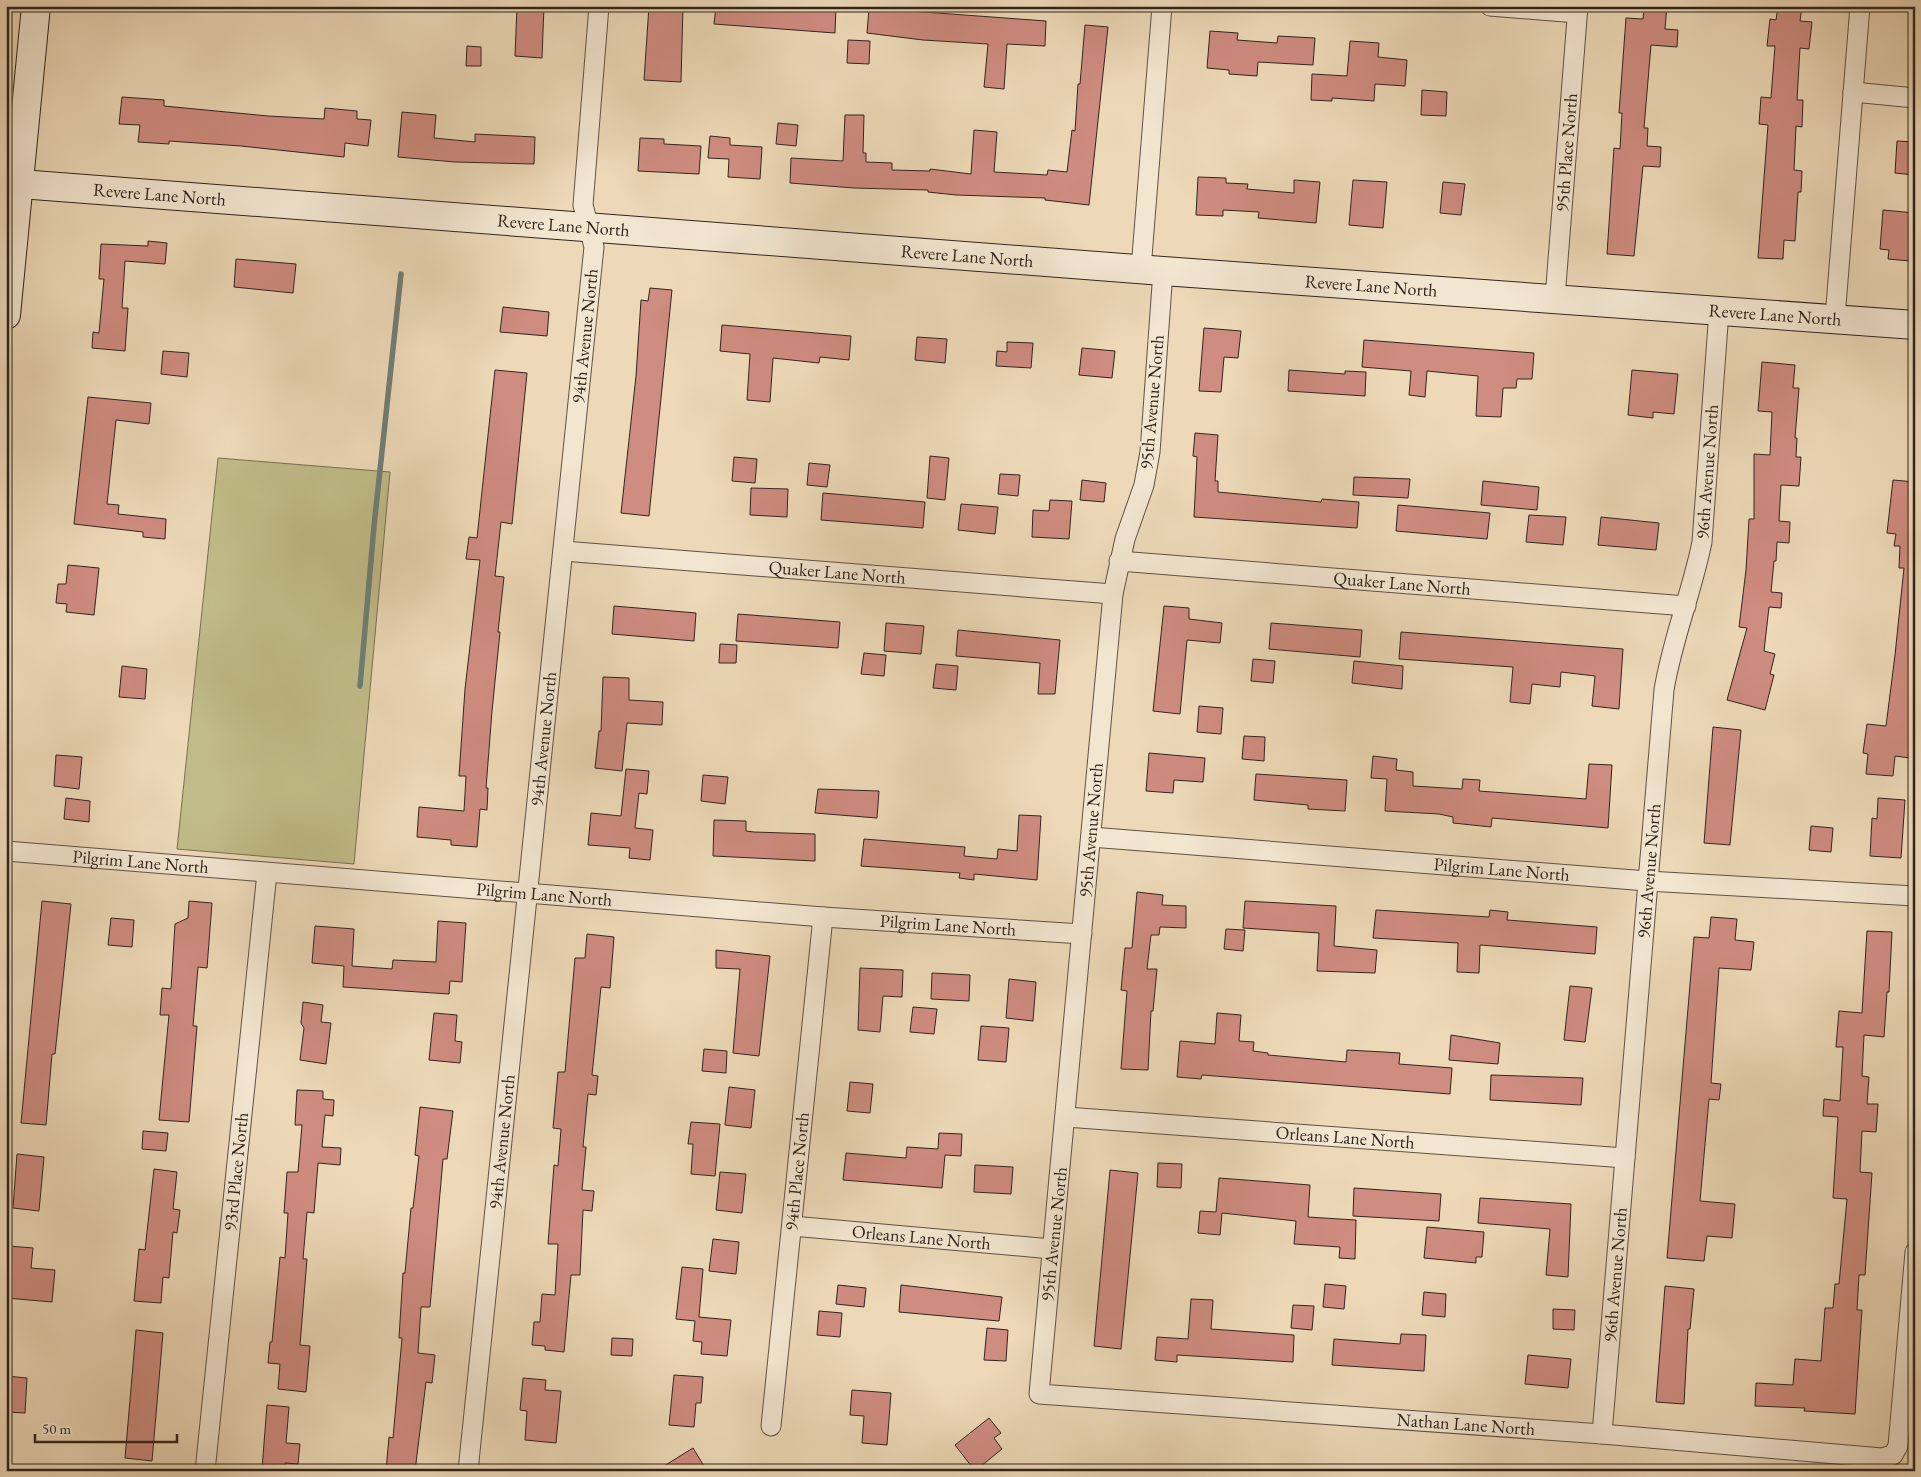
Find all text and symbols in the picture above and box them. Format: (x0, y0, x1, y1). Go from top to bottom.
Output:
street label: 95th Place North (1550, 92, 1582, 213)
street label: Revere Lane North (92, 178, 227, 211)
street label: Revere Lane North (496, 208, 631, 241)
street label: Revere Lane North (900, 239, 1034, 272)
street label: 94th Avenue North (566, 267, 603, 404)
street label: Revere Lane North (1304, 269, 1438, 302)
street label: Revere Lane North (1708, 298, 1842, 331)
street label: 95th Avenue North (1134, 334, 1169, 470)
street label: 96th Avenue North (1690, 403, 1723, 540)
street label: Quaker Lane North (768, 555, 907, 589)
street label: Quaker Lane North (1333, 566, 1472, 600)
street label: 94th Avenue North (525, 670, 561, 807)
street label: 95th Avenue North (1073, 762, 1108, 898)
street label: 96th Avenue North (1631, 803, 1666, 939)
street label: Pilgrim Lane North (72, 844, 210, 878)
street label: Pilgrim Lane North (1433, 852, 1571, 886)
street label: Pilgrim Lane North (475, 877, 613, 911)
street label: Pilgrim Lane North (879, 909, 1017, 941)
street label: 94th Avenue North (483, 1073, 520, 1210)
street label: 93rd Place North (218, 1111, 253, 1232)
street label: 94th Place North (779, 1111, 814, 1232)
street label: Orleans Lane North (1275, 1120, 1416, 1154)
street label: 95th Avenue North (1035, 1166, 1072, 1302)
street label: 96th Avenue North (1598, 1206, 1632, 1343)
street label: Orleans Lane North (851, 1219, 992, 1255)
street label: Nathan Lane North (1396, 1407, 1536, 1440)
scale bar (35, 1412, 178, 1444)
text: 50 m (42, 1419, 71, 1438)

